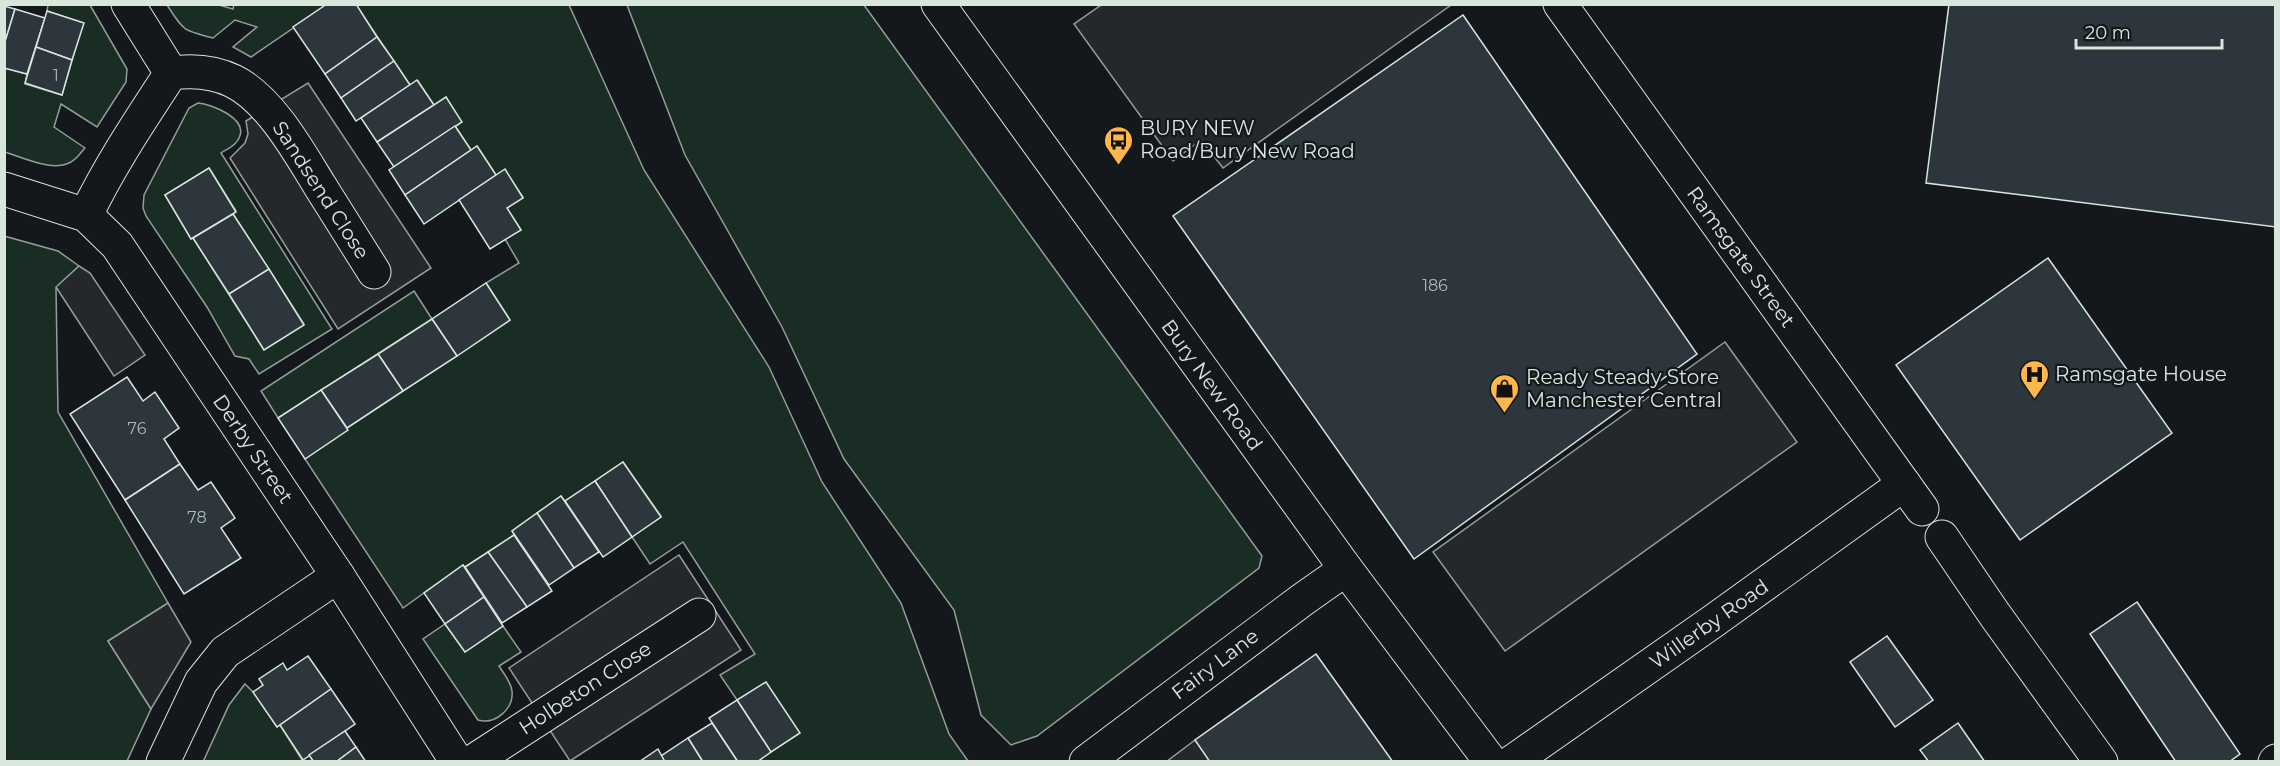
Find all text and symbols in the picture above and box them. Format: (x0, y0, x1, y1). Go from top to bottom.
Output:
scale bar (2076, 12, 2222, 50)
text: 20 m (2085, 22, 2131, 44)
house number: 1 (53, 66, 59, 85)
place label: BURY NEW Road/Bury New Road (1140, 116, 1355, 163)
street label: Sandsend Close (268, 117, 374, 263)
bus stop icon: BURY NEW Road/Bury New Road (1103, 124, 1135, 166)
street label: Ramsgate Street (1682, 182, 1800, 332)
house number: 186 (1422, 276, 1448, 295)
street label: Bury New Road (1157, 315, 1267, 455)
hospital icon: Ramsgate House (2018, 358, 2050, 400)
place label: Ramsgate House (2055, 362, 2227, 386)
place label: Ready Steady Store Manchester Central (1526, 365, 1722, 412)
shop icon: Ready Steady Store Manchester Central (1489, 372, 1521, 414)
street label: Derby Street (208, 390, 298, 508)
house number: 76 (128, 419, 147, 438)
house number: 78 (187, 508, 207, 527)
street label: Willerby Road (1645, 574, 1773, 674)
street label: Fairy Lane (1167, 624, 1263, 704)
street label: Holbeton Close (514, 636, 656, 740)

